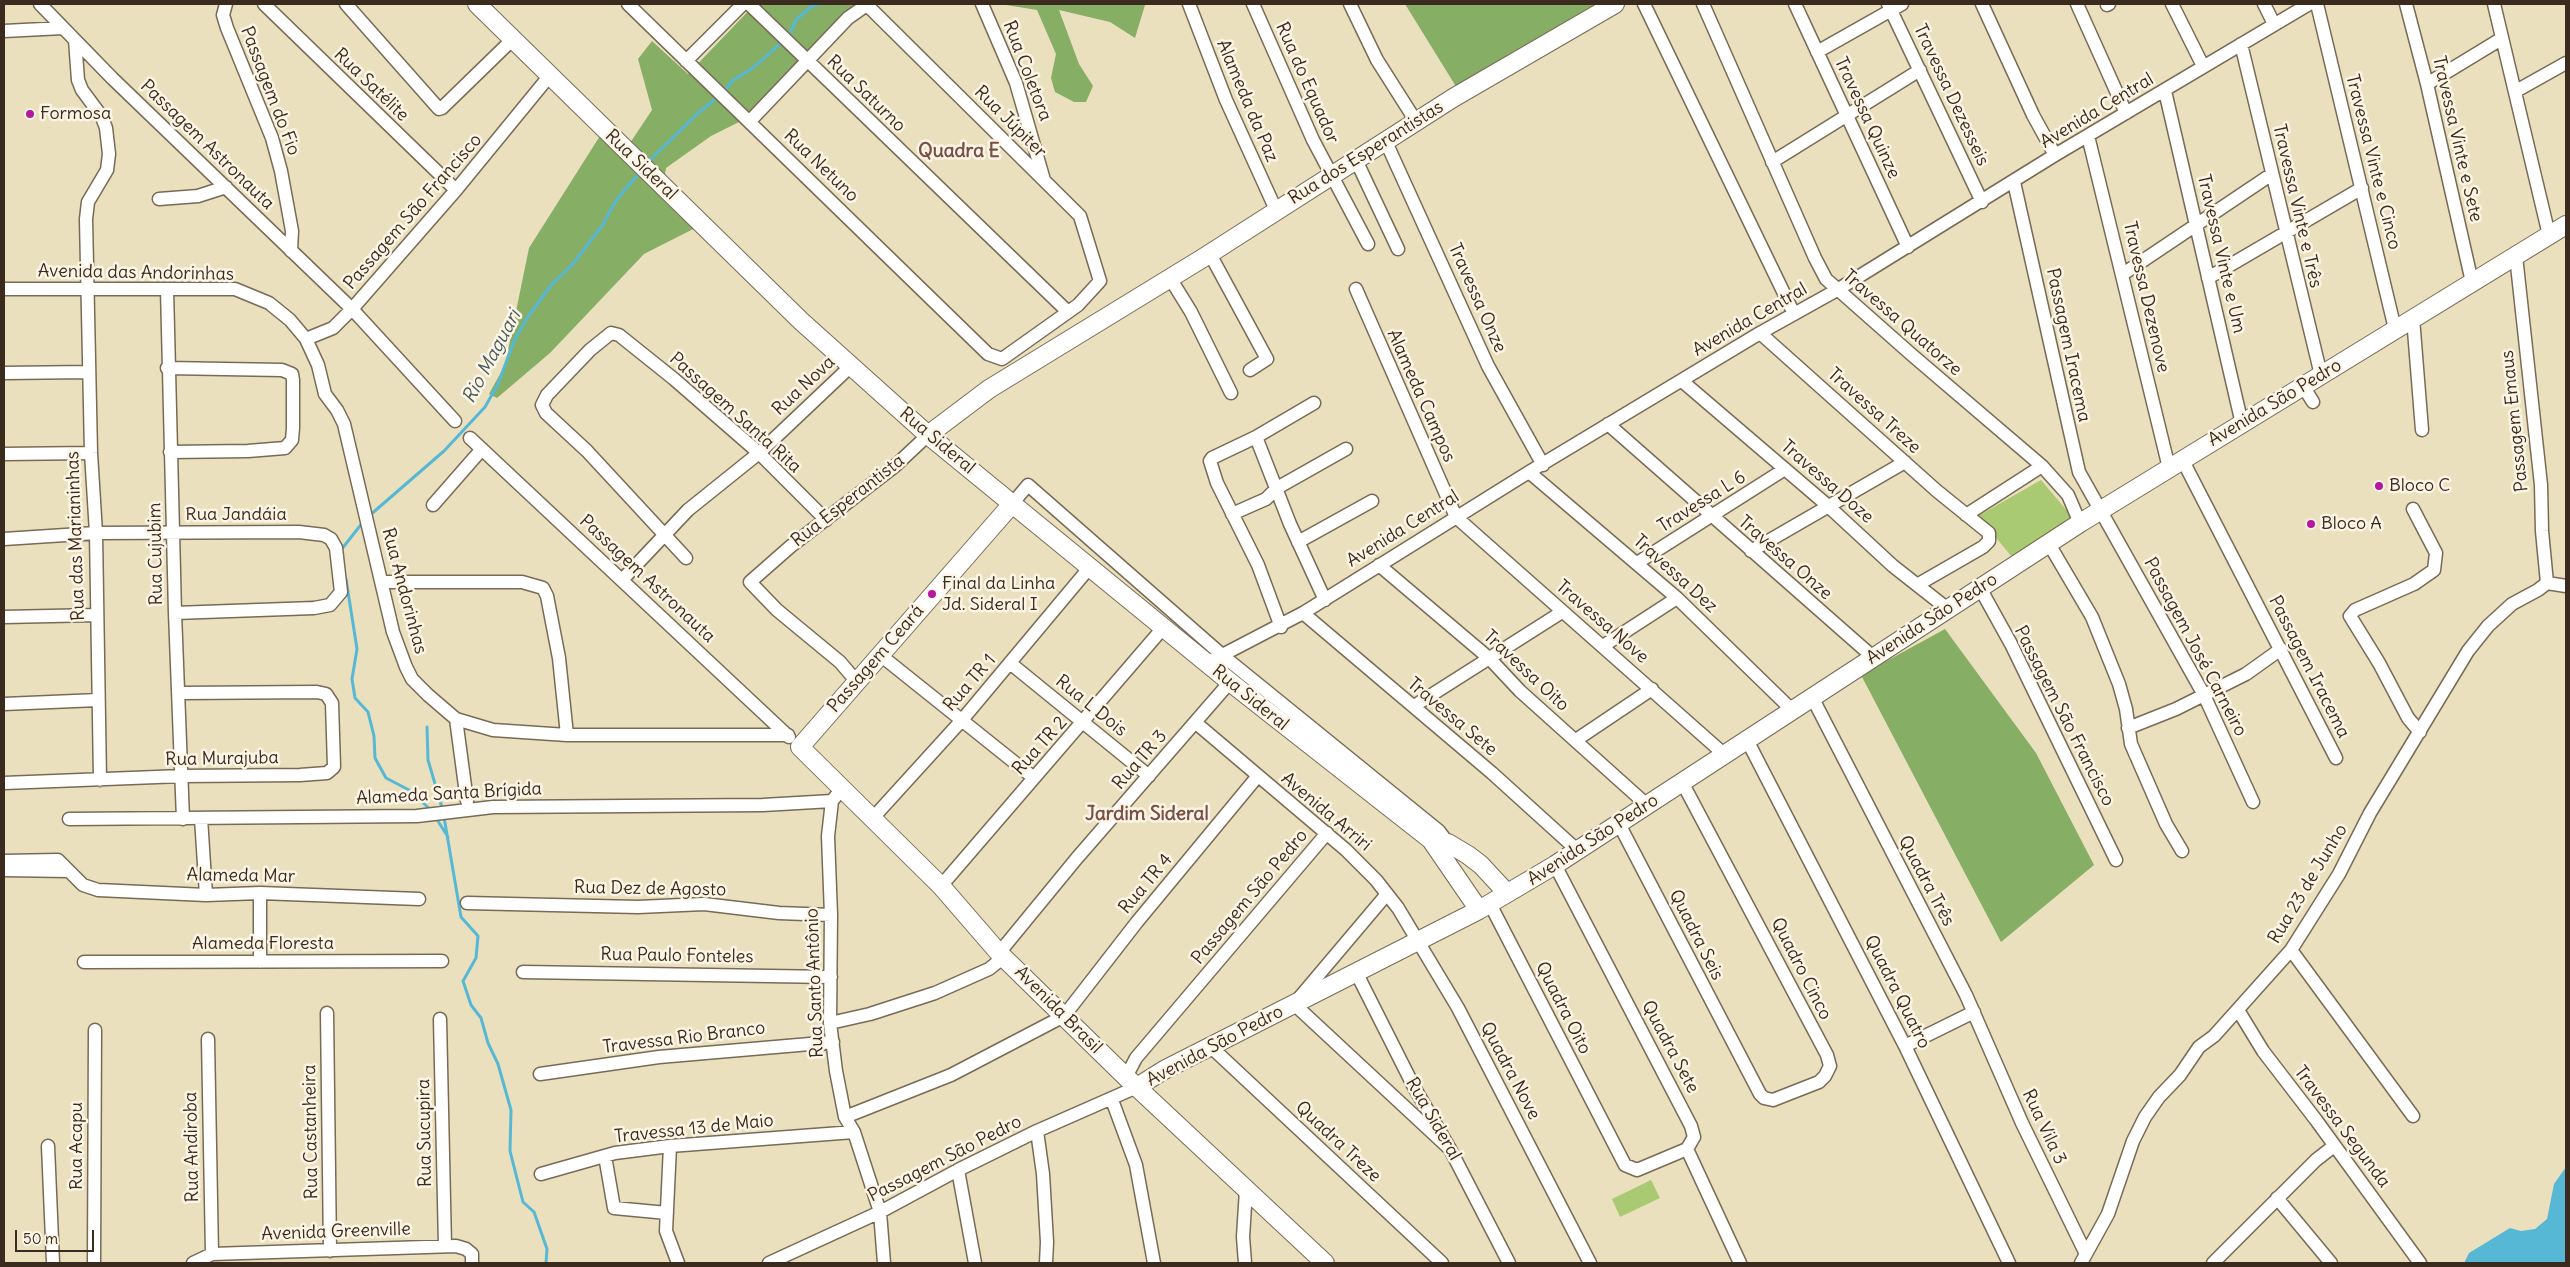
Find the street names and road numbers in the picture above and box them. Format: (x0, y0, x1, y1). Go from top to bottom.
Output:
street label: Rua Coletora (998, 18, 1056, 124)
street label: Rua do Equador (1271, 19, 1343, 147)
street label: Travessa Dezesseis (1909, 21, 1993, 169)
street label: Passagem do Fio (235, 23, 305, 159)
street label: Alameda da Paz (1211, 37, 1283, 165)
street label: Rua Satélite (329, 44, 413, 126)
street label: Rua Saturno (822, 51, 910, 137)
street label: Travessa Quinze (1829, 54, 1905, 182)
street label: Travessa Vinte e Sete (2427, 54, 2487, 224)
street label: Avenida Central (2036, 69, 2158, 153)
street label: Travessa Vinte e Cinco (2341, 72, 2405, 252)
street label: Passagem Astronauta (136, 76, 278, 214)
street label: Rua Júpiter (969, 81, 1051, 163)
street label: Rua dos Esperantistas (1284, 96, 1448, 210)
street label: Travessa Vinte e Três (2268, 122, 2326, 290)
street label: Rua Sideral (600, 125, 682, 205)
street label: Rua Netuno (779, 125, 863, 207)
street label: Passagem São Francisco (339, 130, 487, 294)
street label: Travessa Vinte e Um (2192, 173, 2250, 335)
street label: Travessa Dezenove (2118, 219, 2174, 375)
street label: Travessa Onze (1443, 240, 1511, 356)
street label: Avenida das Andorinhas (38, 260, 234, 286)
street label: Travessa Quatorze (1838, 265, 1966, 381)
street label: Passagem Iracema (2041, 266, 2095, 424)
street label: Avenida Central (1689, 279, 1811, 361)
street label: Alameda Campos (1382, 326, 1460, 466)
street label: Passagem Santa Rita (665, 348, 805, 478)
street label: Passagem Emaus (2497, 349, 2533, 493)
street label: Rua Nova (768, 352, 840, 420)
street label: Avenida São Pedro (2204, 355, 2346, 451)
street label: Travessa Treze (1823, 364, 1925, 458)
street label: Rua Sideral (895, 403, 979, 479)
street label: Travessa Doze (1776, 436, 1878, 528)
street label: Rua Esperantista (787, 450, 909, 552)
street label: Rua das Marianinhas (62, 451, 90, 621)
street label: Travessa L 6 (1654, 466, 1750, 538)
street label: Avenida Central (1343, 486, 1463, 572)
street label: Rua Cujubim (144, 502, 168, 606)
street label: Rua Jandáia (185, 504, 287, 526)
street label: Passagem Astronauta (575, 511, 719, 647)
street label: Travessa Onze (1734, 511, 1836, 605)
street label: Rua Andorinhas (377, 526, 431, 656)
street label: Travessa Dez (1628, 530, 1722, 618)
street label: Passagem José Carneiro (2139, 554, 2251, 740)
street label: Avenida São Pedro (1862, 569, 2002, 669)
street label: Travessa Nove (1551, 576, 1653, 668)
street label: Passagem Iracema (2264, 592, 2354, 742)
street label: Passagem Ceará (823, 601, 929, 717)
street label: Passagem São Francisco (2009, 622, 2119, 810)
street label: Travessa Oito (1479, 626, 1573, 716)
street label: Rua TR 1 (939, 650, 1001, 716)
street label: Rua Sideral (1207, 661, 1293, 735)
street label: Rua L Dois (1051, 671, 1131, 741)
street label: Travessa Sete (1403, 673, 1501, 761)
street label: Rua TR 2 (1008, 712, 1072, 780)
street label: Rua TR 3 (1108, 726, 1172, 794)
street label: Rua Murajuba (165, 747, 279, 771)
street label: Avenida Arriri (1276, 768, 1376, 856)
street label: Alameda Santa Brígida (356, 778, 542, 810)
street label: Avenida São Pedro (1523, 790, 1663, 890)
street label: Rua 23 de Junho (2264, 820, 2352, 948)
street label: Passagem São Pedro (1187, 825, 1313, 969)
street label: Quadra Três (1893, 832, 1959, 930)
street label: Rua TR 4 (1115, 850, 1177, 918)
street label: Alameda Mar (187, 864, 295, 888)
street label: Rua Dez de Agosto (574, 877, 726, 901)
street label: Quadra Seis (1664, 886, 1728, 984)
street label: Rua Santo Antônio (802, 908, 828, 1058)
street label: Quadro Cinco (1766, 914, 1836, 1024)
street label: Quadra Quatro (1859, 932, 1935, 1052)
street label: Alameda Floresta (192, 933, 334, 955)
street label: Rua Paulo Fonteles (600, 944, 754, 968)
street label: Quadra Oito (1531, 958, 1595, 1058)
street label: Avenida Brasil (1010, 962, 1106, 1058)
street label: Quadra Sete (1637, 997, 1703, 1097)
street label: Avenida São Pedro (1143, 1001, 1287, 1091)
street label: Travessa Rio Branco (601, 1017, 767, 1059)
street label: Quadra Nove (1475, 1019, 1545, 1123)
street label: Travessa Segunda (2289, 1062, 2395, 1192)
street label: Rua Castanheira (299, 1064, 323, 1200)
street label: Rua Sideral (1401, 1074, 1465, 1164)
street label: Rua Sucupira (413, 1079, 437, 1187)
street label: Rua Vila 3 (2017, 1086, 2071, 1168)
street label: Rua Andiroba (180, 1092, 204, 1202)
street label: Quadra Treze (1291, 1097, 1385, 1187)
street label: Rua Acapu (66, 1102, 88, 1190)
street label: Travessa 13 de Maio (613, 1110, 775, 1148)
street label: Passagem São Pedro (865, 1111, 1025, 1207)
street label: Avenida Greenville (261, 1219, 411, 1245)

